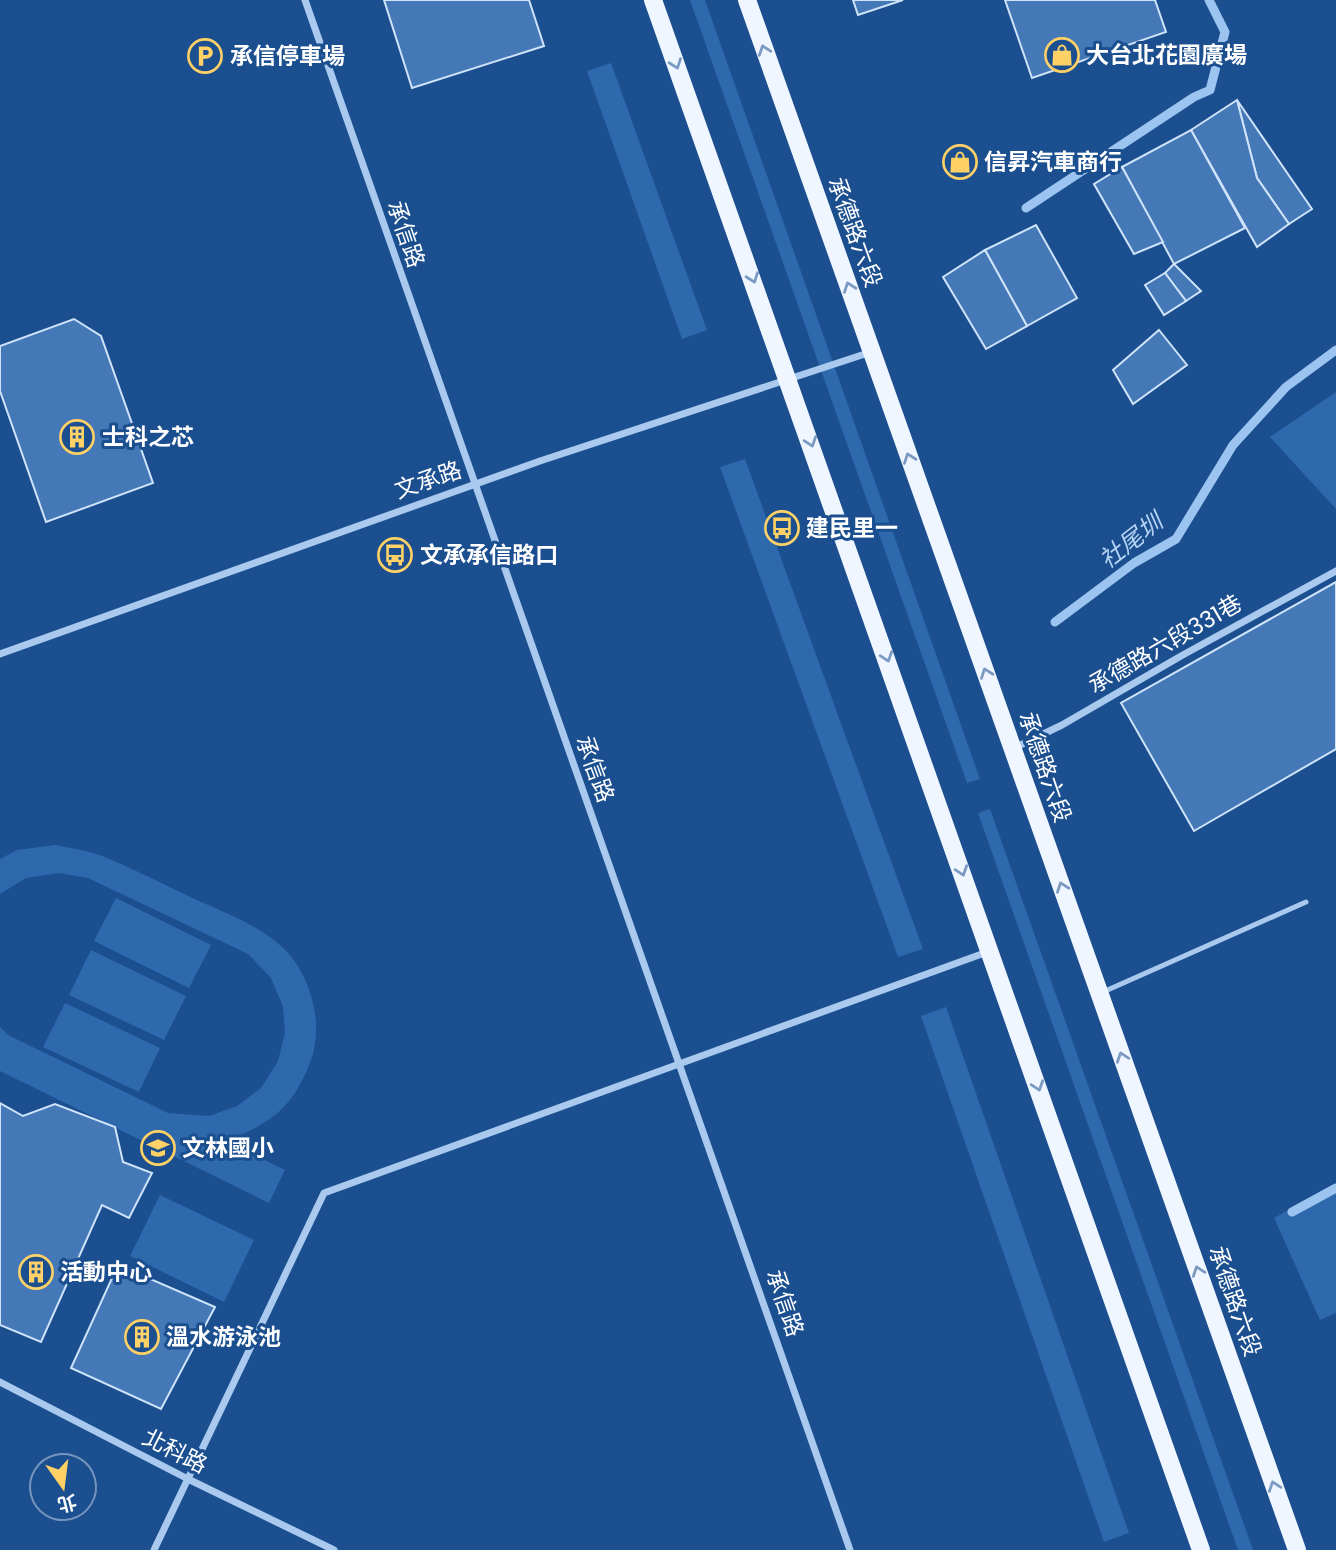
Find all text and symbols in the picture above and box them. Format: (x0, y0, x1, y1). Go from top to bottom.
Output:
shop icon: 大台北花園廣場 (1043, 36, 1081, 74)
parking icon: 承信停車場 (186, 37, 224, 75)
place label: 大台北花園廣場 (1086, 39, 1247, 71)
place label: 承信停車場 (230, 40, 345, 72)
one-way arrow (759, 44, 773, 56)
one-way arrow (668, 58, 682, 70)
shop icon: 信昇汽車商行 (941, 143, 979, 181)
place label: 信昇汽車商行 (984, 146, 1122, 178)
street label: 承德路六段 (820, 172, 890, 292)
street label: 承信路 (380, 196, 432, 272)
one-way arrow (744, 272, 758, 284)
one-way arrow (843, 282, 857, 294)
building icon: 士科之芯 (58, 418, 96, 456)
place label: 士科之芯 (102, 421, 194, 453)
one-way arrow (803, 436, 817, 448)
one-way arrow (903, 453, 917, 465)
street label: 文承路 (390, 454, 466, 506)
water label: 社尾圳 (1092, 504, 1172, 576)
bus stop icon: 建民里一 (763, 509, 801, 547)
place label: 建民里一 (806, 512, 898, 544)
bus stop icon: 文承承信路口 (376, 536, 414, 574)
place label: 文承承信路口 (420, 539, 558, 571)
street label: 承德路六段331巷 (1082, 587, 1248, 701)
one-way arrow (878, 650, 892, 662)
one-way arrow (980, 667, 994, 679)
street label: 承德路六段 (1011, 707, 1079, 827)
street label: 承信路 (568, 731, 622, 807)
one-way arrow (954, 865, 968, 877)
one-way arrow (1056, 881, 1070, 893)
one-way arrow (1116, 1051, 1130, 1063)
one-way arrow (1030, 1079, 1044, 1092)
school or university icon: 文林國小 (139, 1129, 177, 1167)
place label: 文林國小 (182, 1132, 274, 1164)
street label: 承德路六段 (1201, 1241, 1269, 1361)
building icon: 活動中心 (17, 1253, 55, 1291)
place label: 活動中心 (60, 1256, 152, 1288)
street label: 承信路 (759, 1265, 811, 1341)
one-way arrow (1192, 1266, 1206, 1278)
building icon: 溫水游泳池 (123, 1318, 161, 1356)
place label: 溫水游泳池 (166, 1321, 281, 1353)
street label: 北科路 (137, 1421, 213, 1481)
north arrow (28, 1452, 98, 1522)
one-way arrow (1268, 1480, 1282, 1492)
text: 北 (55, 1488, 79, 1518)

